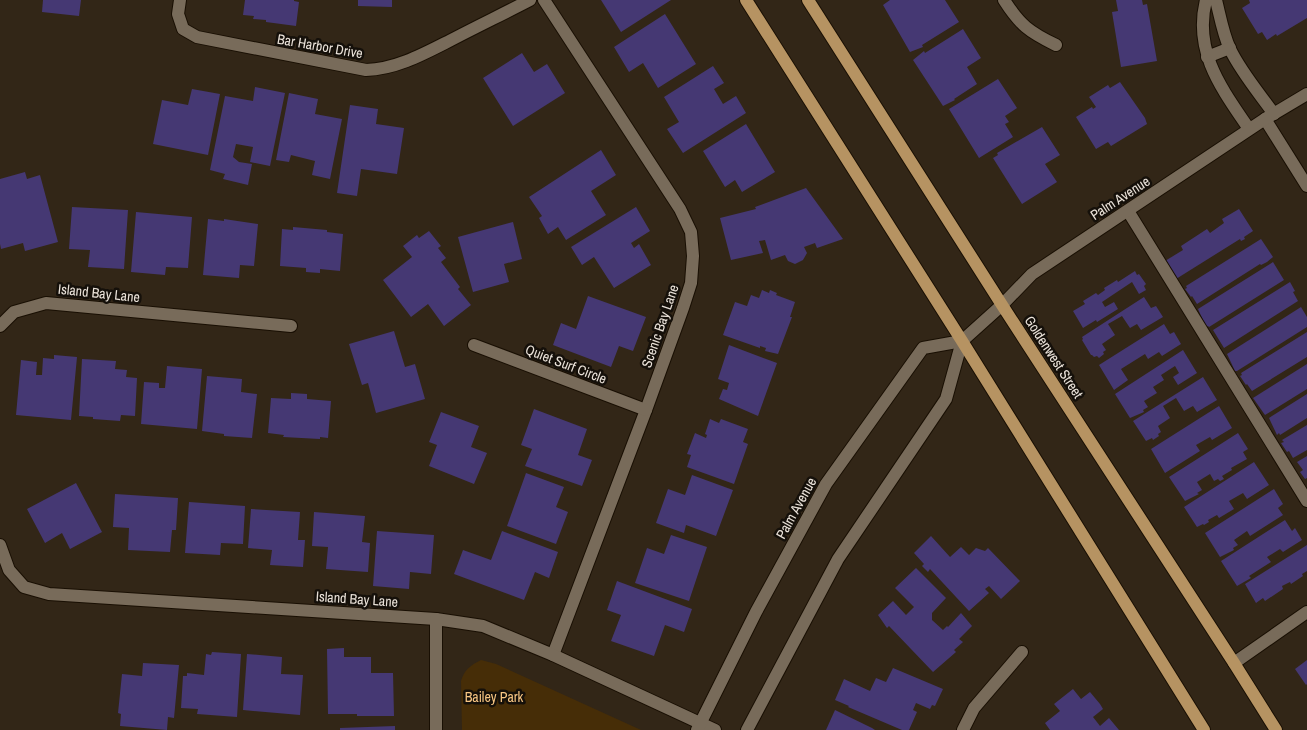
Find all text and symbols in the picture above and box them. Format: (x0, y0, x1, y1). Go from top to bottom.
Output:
street label: Bar Harbor Drive (276, 30, 364, 62)
street label: Palm Avenue (1087, 172, 1153, 224)
street label: Island Bay Lane (57, 280, 141, 306)
street label: Scenic Bay Lane (637, 282, 683, 370)
street label: Goldenwest Street (1021, 312, 1087, 402)
street label: Quiet Surf Circle (523, 340, 609, 388)
street label: Palm Avenue (772, 474, 820, 542)
street label: Island Bay Lane (315, 587, 399, 611)
park label: Bailey Park (465, 688, 524, 706)

